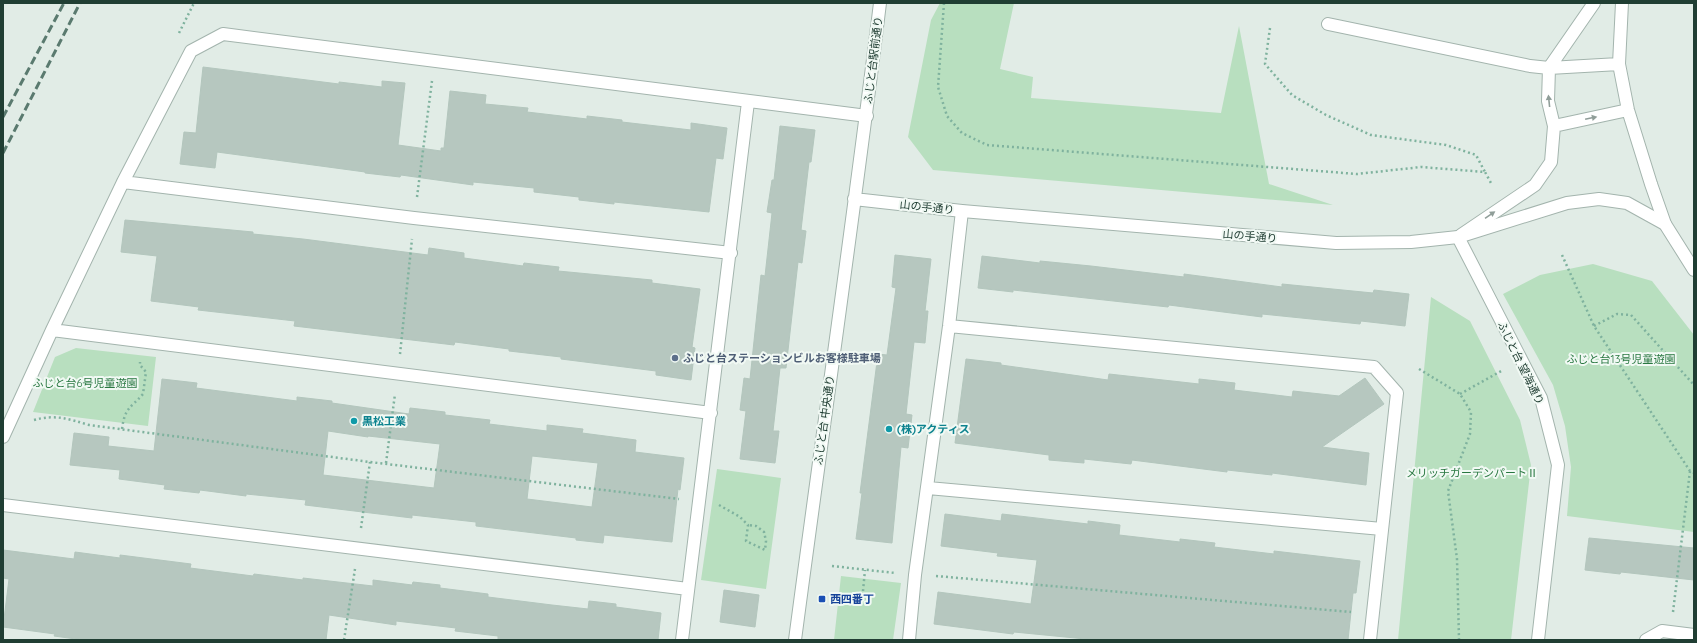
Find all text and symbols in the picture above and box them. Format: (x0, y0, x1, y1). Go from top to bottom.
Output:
street label: ふじと台駅前通り (861, 15, 885, 105)
one-way arrow (1546, 95, 1552, 107)
one-way arrow (1584, 115, 1597, 121)
street label: 山の手通り (899, 197, 955, 217)
one-way arrow (1485, 211, 1495, 219)
street label: 山の手通り (1222, 227, 1278, 245)
street label: ふじと台 望海通り (1495, 319, 1547, 407)
place label: ふじと台ステーションビルお客様駐車場 (683, 351, 881, 365)
park label: ふじと台13号児童遊園 (1567, 352, 1675, 366)
marker: ふじと台ステーションビルお客様駐車場 (670, 353, 680, 363)
street label: ふじと台 中央通り (811, 374, 837, 466)
park label: ふじと台6号児童遊園 (33, 376, 137, 390)
place label: 黒松工業 (362, 414, 406, 428)
marker: 黒松工業 (349, 416, 359, 426)
place label: (株)アクティス (897, 422, 970, 436)
marker: (株)アクティス (884, 424, 894, 434)
park label: メリッチガーデンパートⅡ (1406, 466, 1538, 480)
place label: 西四番丁 (830, 592, 874, 606)
marker: 西四番丁 (817, 594, 827, 604)

